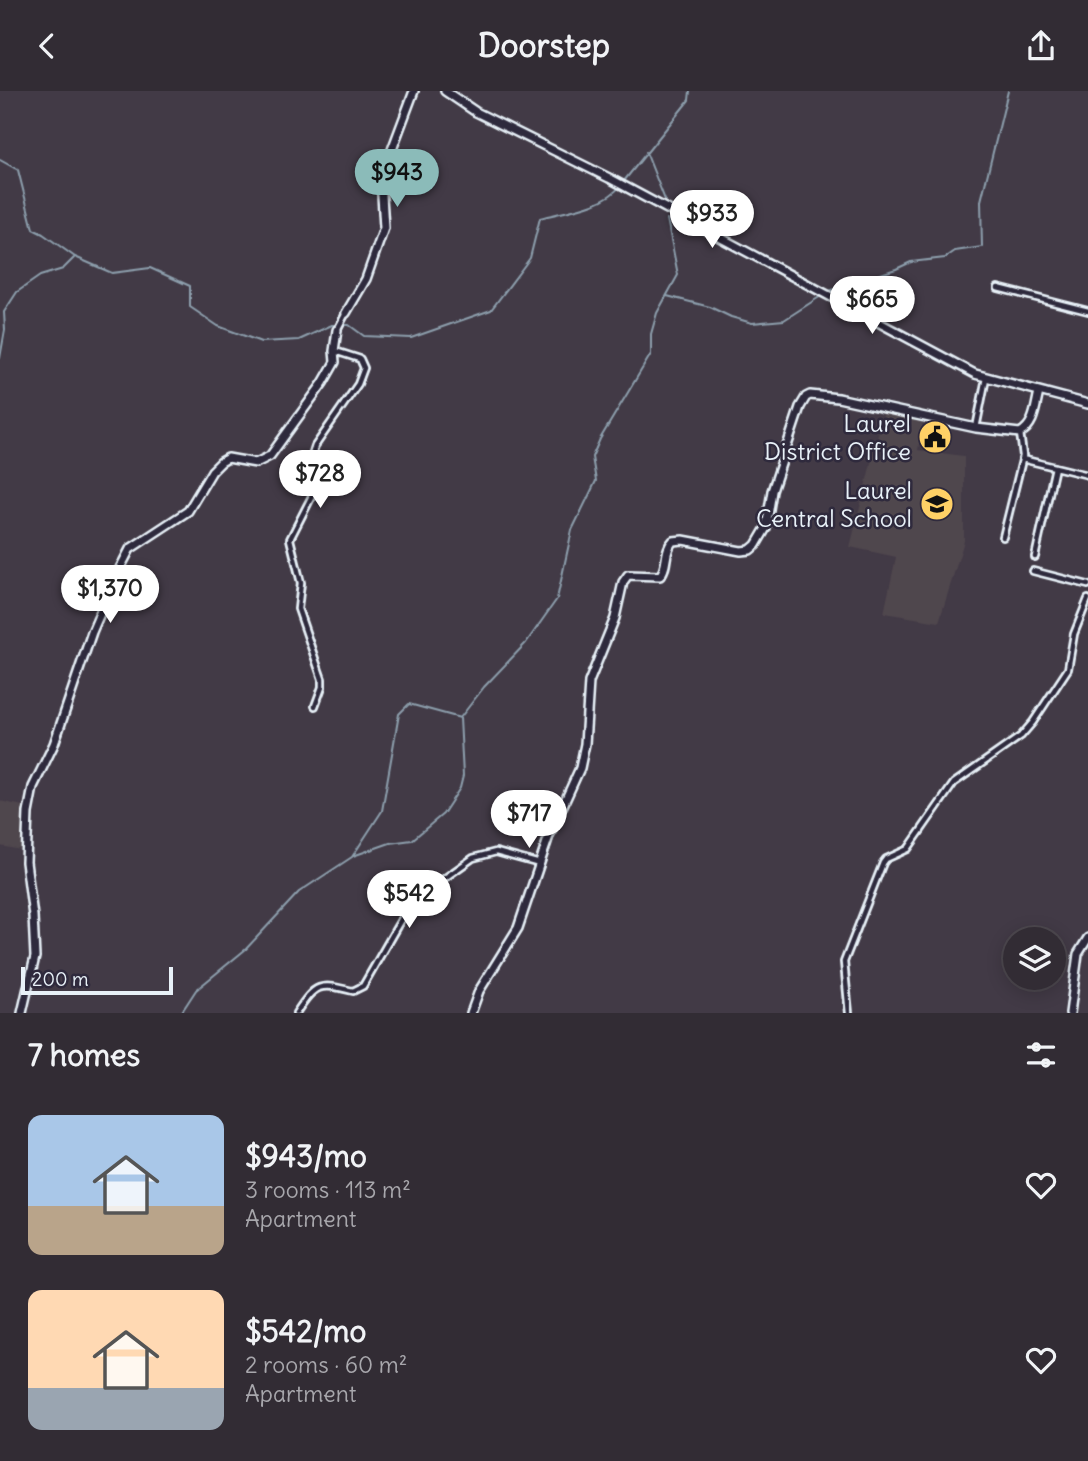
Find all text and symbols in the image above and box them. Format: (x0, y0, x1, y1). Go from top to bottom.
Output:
text: Doorstep (478, 25, 610, 66)
icon: back (28, 27, 66, 65)
icon: share (1022, 27, 1060, 65)
pin: $943 (356, 149, 438, 209)
text: $943 (371, 157, 423, 186)
pin: $933 (671, 191, 753, 250)
text: $933 (686, 198, 738, 227)
pin: $665 (831, 277, 913, 336)
text: $665 (846, 284, 898, 313)
place label: Laurel District Office (764, 408, 911, 466)
public building icon: Laurel District Office (916, 418, 954, 456)
pin: $728 (279, 451, 361, 510)
text: $728 (295, 458, 345, 487)
place label: Laurel Central School (756, 475, 912, 533)
school or university icon: Laurel Central School (918, 485, 956, 523)
pin: $1,370 (53, 566, 167, 625)
text: $1,370 (77, 573, 143, 602)
pin: $717 (488, 791, 570, 850)
text: $717 (507, 798, 551, 827)
pin: $542 (368, 871, 450, 930)
text: $542 (383, 878, 435, 907)
map controls (1003, 927, 1066, 990)
button: layers (1003, 927, 1066, 990)
scale bar (21, 964, 173, 996)
text: 200 m (32, 967, 89, 991)
text: 7 homes (28, 1036, 140, 1074)
icon: filters (1022, 1036, 1060, 1074)
text: $943/mo (245, 1137, 367, 1175)
icon: home (84, 1143, 168, 1227)
icon: heart (1022, 1166, 1060, 1204)
text: 3 rooms · 113 m² (245, 1175, 411, 1204)
text: Apartment (245, 1204, 357, 1233)
text: $542/mo (245, 1312, 366, 1350)
icon: home (84, 1318, 168, 1402)
icon: heart (1022, 1341, 1060, 1379)
text: 2 rooms · 60 m² (245, 1350, 407, 1379)
text: Apartment (245, 1379, 357, 1408)

